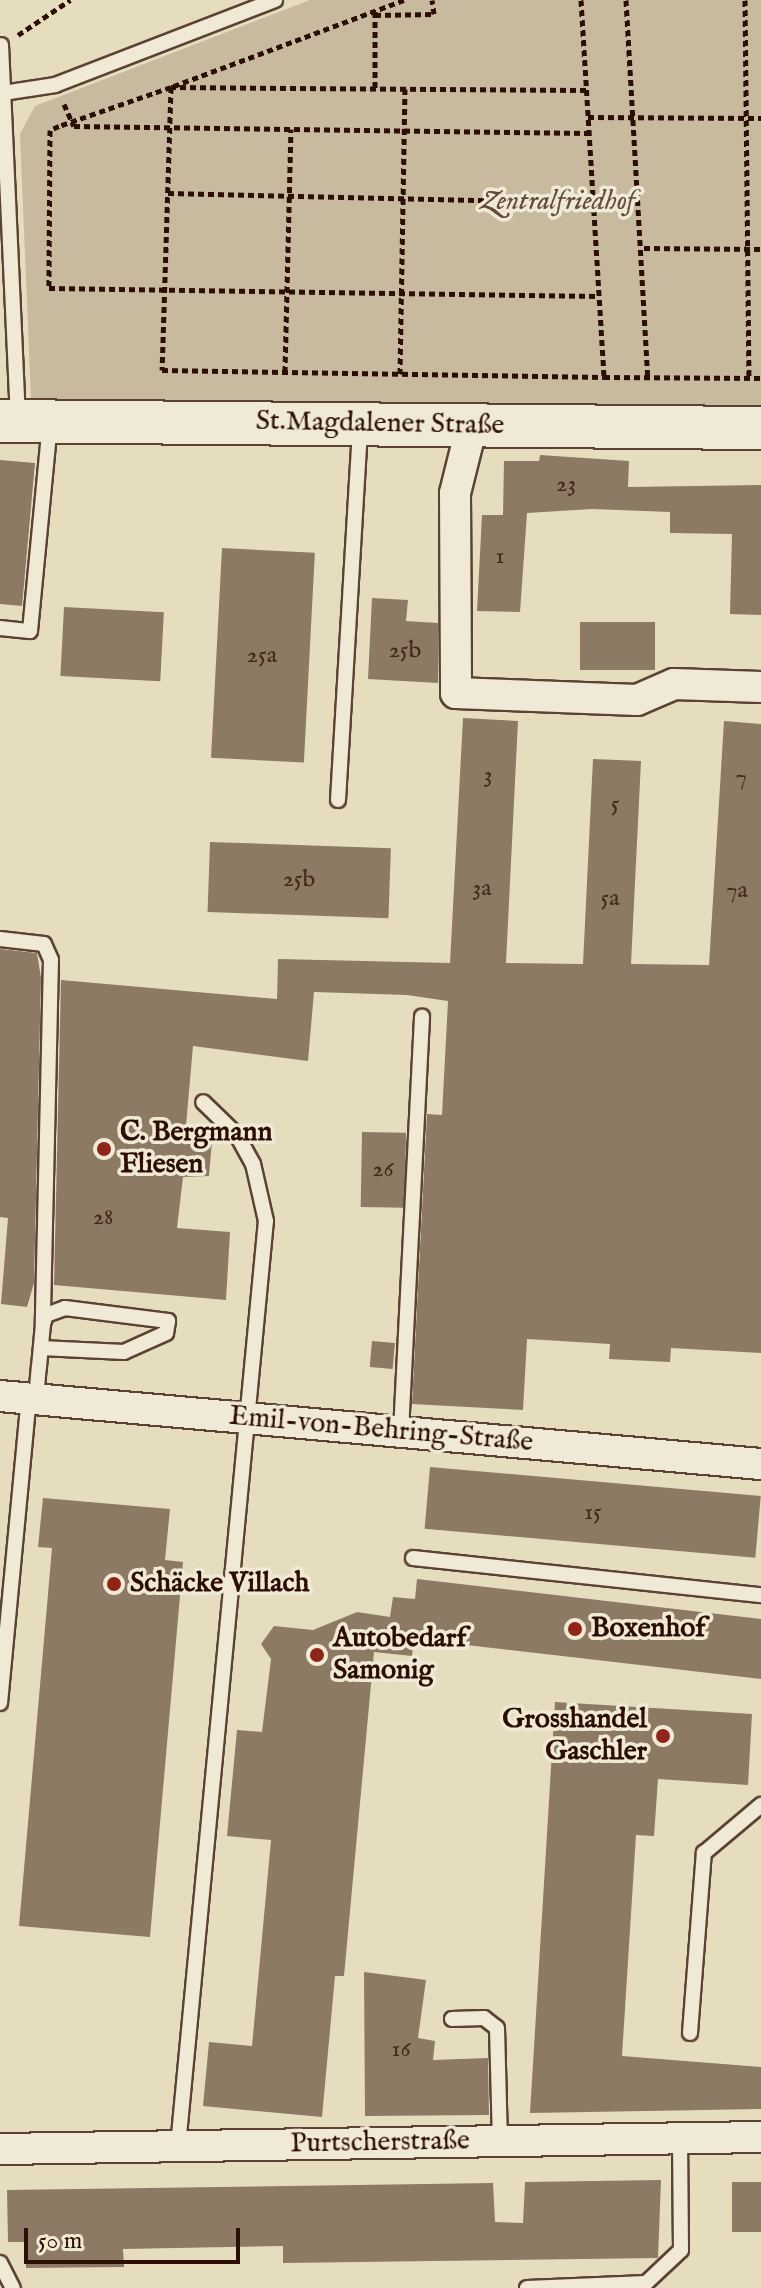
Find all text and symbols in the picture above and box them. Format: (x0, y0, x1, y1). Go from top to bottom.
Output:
park label: Zentralfriedhof (481, 185, 635, 219)
street label: St.Magdalener Straße (255, 405, 505, 443)
house number: 23 (556, 471, 576, 499)
house number: 1 (496, 543, 504, 571)
house number: 25b (389, 637, 421, 665)
house number: 25a (247, 642, 277, 670)
house number: 3 (484, 762, 492, 790)
house number: 7 (735, 764, 747, 792)
house number: 5 (611, 791, 619, 819)
house number: 25b (283, 866, 315, 894)
house number: 3a (472, 875, 492, 903)
house number: 7a (726, 877, 748, 905)
house number: 5a (600, 885, 620, 913)
place label: C. Bergmann Fliesen (120, 1116, 272, 1182)
marker: C. Bergmann Fliesen (95, 1140, 113, 1158)
house number: 26 (372, 1156, 394, 1184)
house number: 28 (93, 1204, 113, 1232)
street label: Emil-von-Behring-Straße (228, 1400, 534, 1460)
house number: 15 (584, 1499, 602, 1527)
place label: Schäcke Villach (130, 1567, 309, 1601)
marker: Schäcke Villach (105, 1575, 123, 1593)
place label: Boxenhof (591, 1612, 705, 1646)
marker: Boxenhof (566, 1620, 584, 1638)
place label: Autobedarf Samonig (333, 1622, 466, 1688)
marker: Autobedarf Samonig (308, 1646, 326, 1664)
place label: Grosshandel Gaschler (502, 1703, 647, 1769)
marker: Grosshandel Gaschler (654, 1727, 672, 1745)
house number: 16 (391, 2036, 411, 2064)
street label: Purtscherstraße (290, 2125, 470, 2161)
scale bar (28, 2212, 244, 2262)
text: 50 m (38, 2226, 82, 2257)

